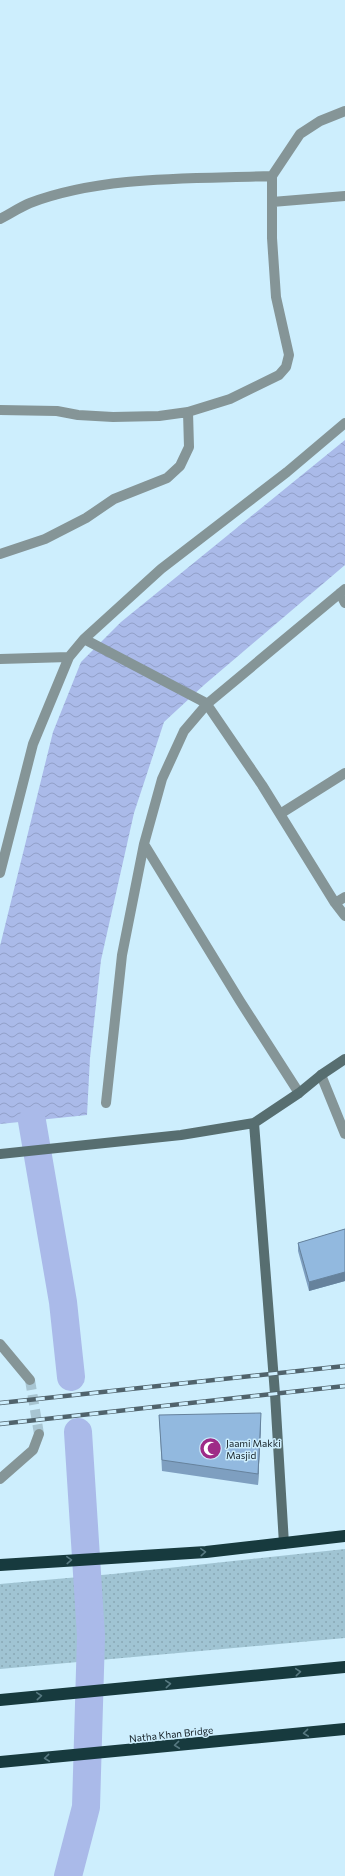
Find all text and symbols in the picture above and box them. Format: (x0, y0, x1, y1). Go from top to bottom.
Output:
mosque icon: Jaami Makki Masjid (197, 1436, 223, 1462)
place label: Jaami Makki Masjid (226, 1437, 281, 1461)
one-way arrow (200, 1548, 206, 1557)
one-way arrow (66, 1556, 72, 1565)
one-way arrow (295, 1668, 301, 1677)
one-way arrow (165, 1680, 171, 1689)
one-way arrow (36, 1692, 42, 1701)
street label: Natha Khan Bridge (128, 1724, 214, 1744)
one-way arrow (303, 1728, 309, 1737)
one-way arrow (174, 1741, 180, 1750)
one-way arrow (44, 1753, 50, 1762)

